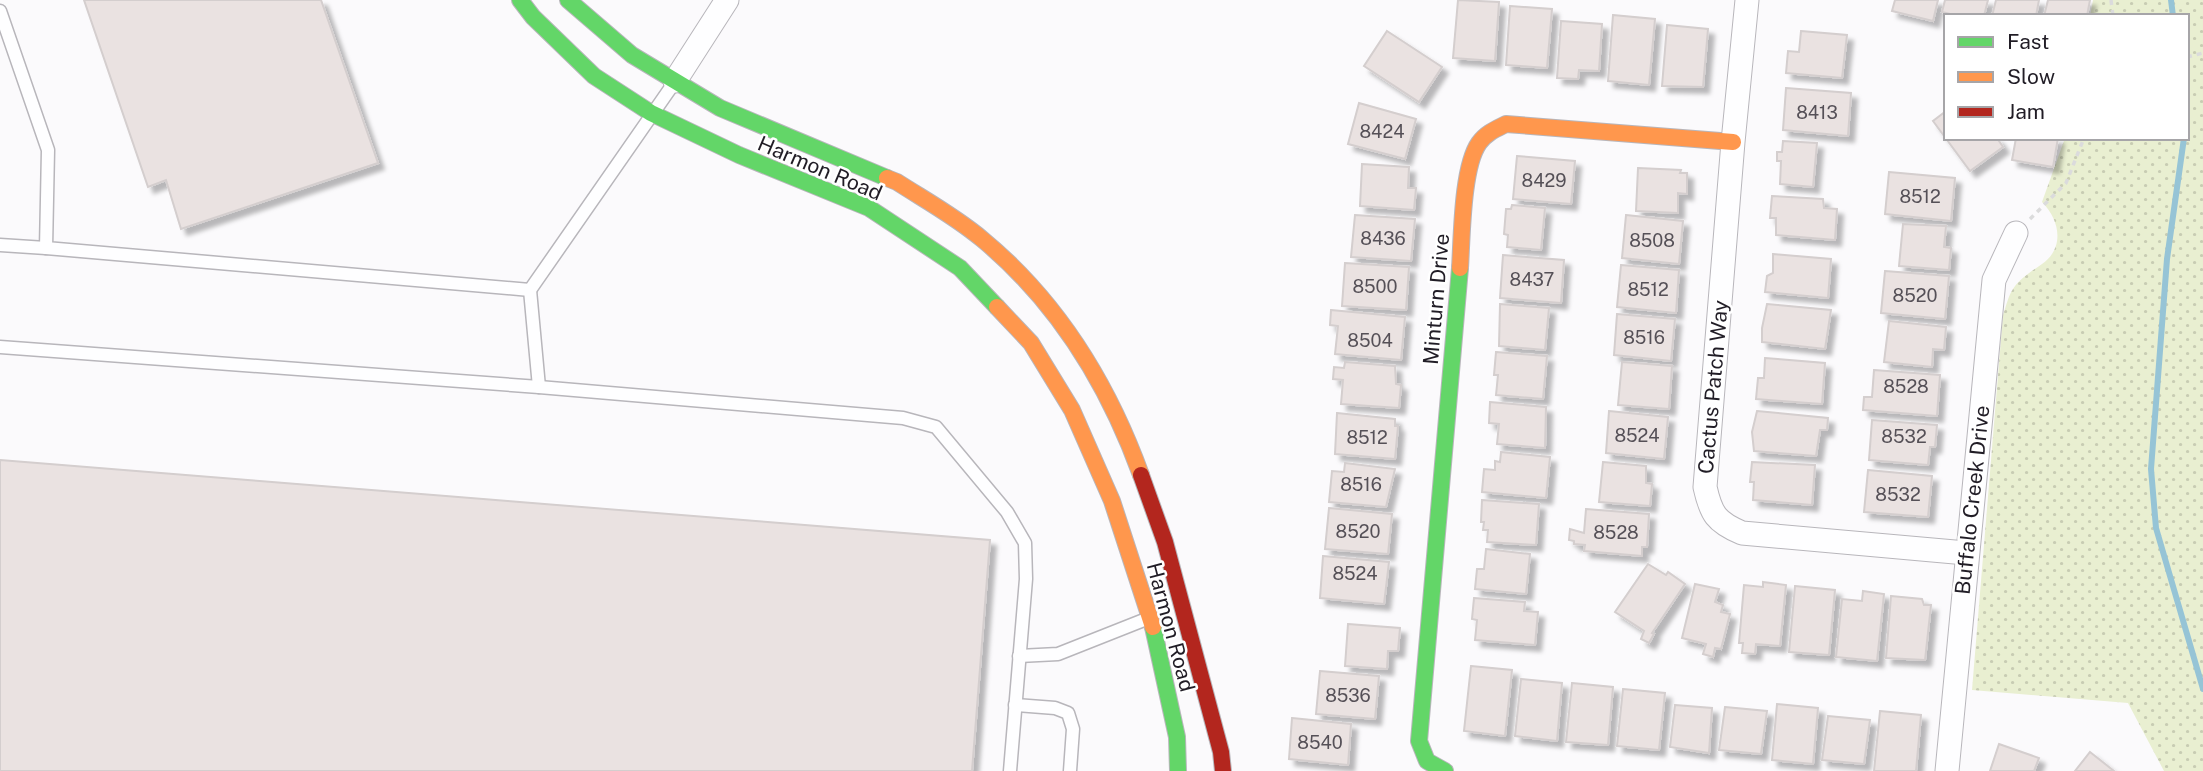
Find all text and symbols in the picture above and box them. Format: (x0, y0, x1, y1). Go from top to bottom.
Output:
legend (1944, 14, 2189, 140)
text: Fast (2007, 29, 2049, 54)
text: Slow (2007, 64, 2055, 89)
text: Jam (2007, 99, 2045, 124)
house number: 8413 (1796, 102, 1838, 123)
house number: 8424 (1360, 121, 1404, 142)
street label: Harmon Road (754, 131, 886, 205)
house number: 8429 (1522, 170, 1566, 191)
house number: 8512 (1899, 186, 1941, 207)
house number: 8436 (1360, 228, 1406, 249)
house number: 8508 (1629, 230, 1675, 251)
street label: Minturn Drive (1418, 232, 1454, 366)
house number: 8437 (1510, 269, 1554, 290)
house number: 8500 (1352, 276, 1398, 297)
house number: 8512 (1627, 279, 1669, 300)
house number: 8520 (1893, 285, 1937, 306)
street label: Cactus Patch Way (1693, 299, 1733, 475)
house number: 8516 (1623, 327, 1665, 348)
house number: 8504 (1347, 330, 1393, 351)
house number: 8528 (1883, 376, 1929, 397)
street label: Buffalo Creek Drive (1950, 404, 1994, 596)
house number: 8524 (1614, 425, 1660, 446)
house number: 8532 (1881, 426, 1927, 447)
house number: 8512 (1346, 427, 1388, 448)
house number: 8516 (1340, 474, 1382, 495)
house number: 8532 (1875, 484, 1921, 505)
house number: 8520 (1336, 521, 1380, 542)
house number: 8528 (1593, 522, 1639, 543)
street label: Harmon Road (1142, 560, 1200, 694)
house number: 8524 (1332, 563, 1378, 584)
house number: 8536 (1325, 685, 1371, 706)
house number: 8540 (1297, 732, 1343, 753)

